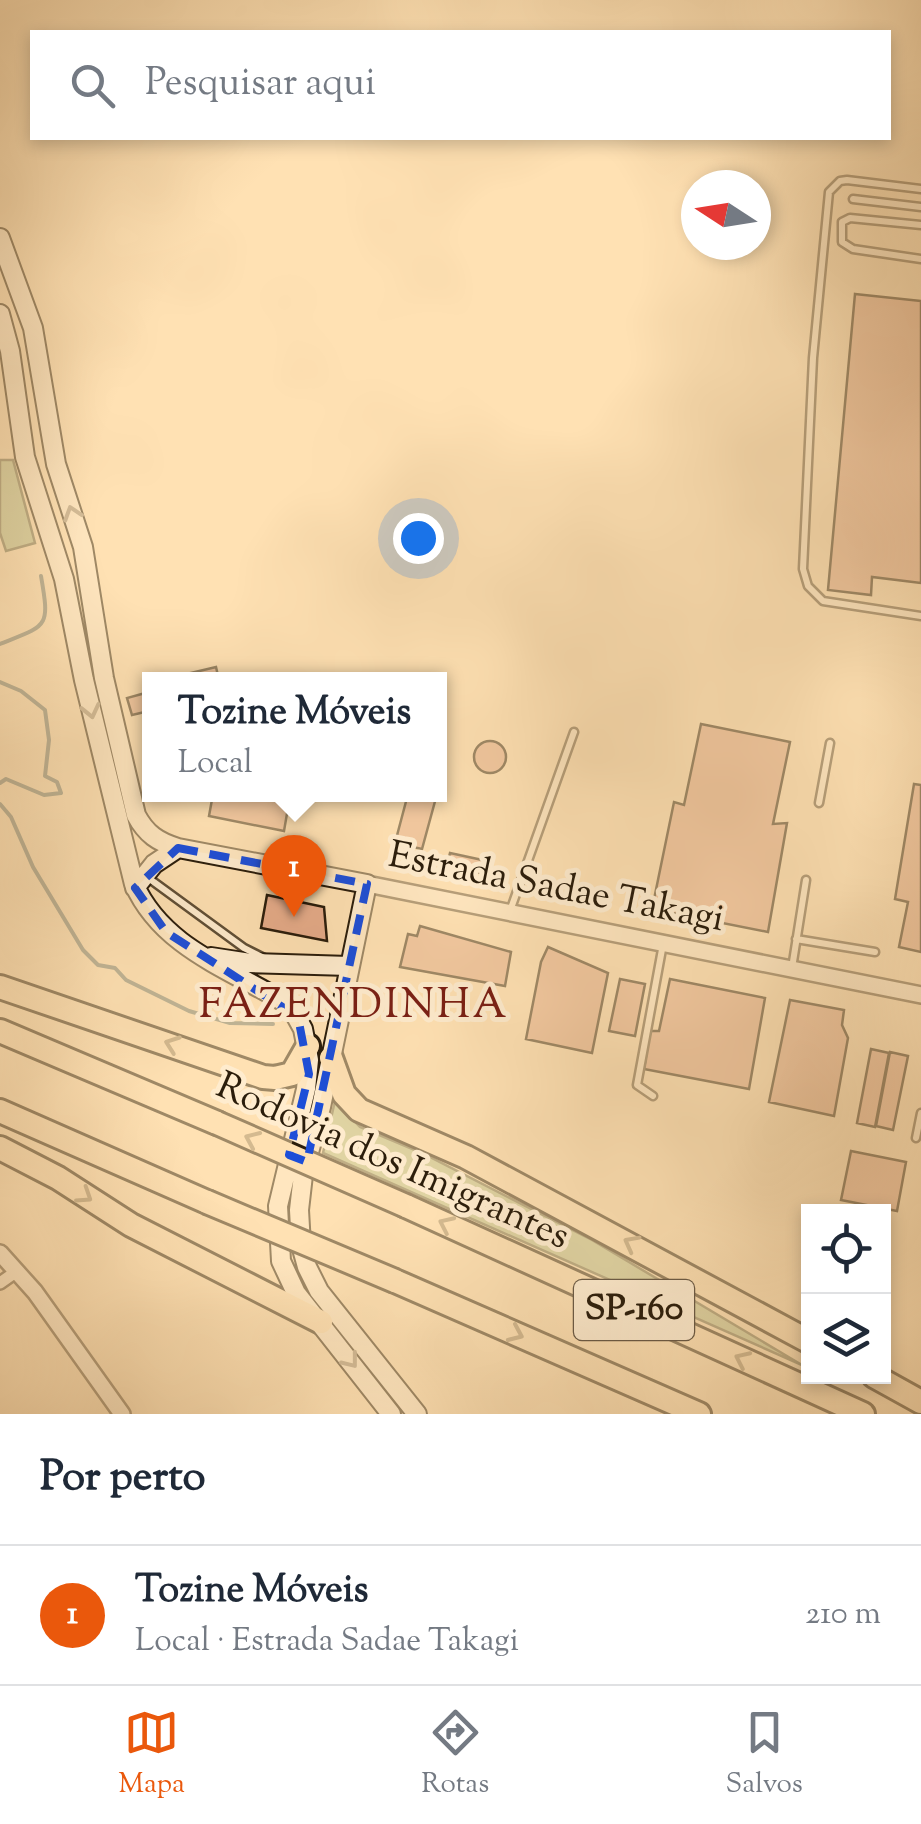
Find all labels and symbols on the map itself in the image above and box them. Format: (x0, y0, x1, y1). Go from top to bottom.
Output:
north arrow (681, 170, 771, 260)
one-way arrow (64, 506, 84, 523)
your location (393, 513, 444, 564)
one-way arrow (79, 702, 100, 719)
street label: Estrada Sadae Takagi (383, 830, 729, 948)
pin: 1 (262, 834, 326, 917)
district label: FAZENDINHA (199, 977, 509, 1037)
one-way arrow (164, 1035, 181, 1056)
street label: Rodovia dos Imigrantes (207, 1061, 577, 1265)
one-way arrow (244, 1131, 262, 1151)
one-way arrow (74, 1183, 92, 1202)
one-way arrow (438, 1217, 456, 1237)
one-way arrow (624, 1236, 642, 1256)
road number: SP-160 (574, 1280, 694, 1340)
one-way arrow (506, 1322, 524, 1342)
one-way arrow (340, 1350, 357, 1368)
one-way arrow (734, 1352, 752, 1372)

